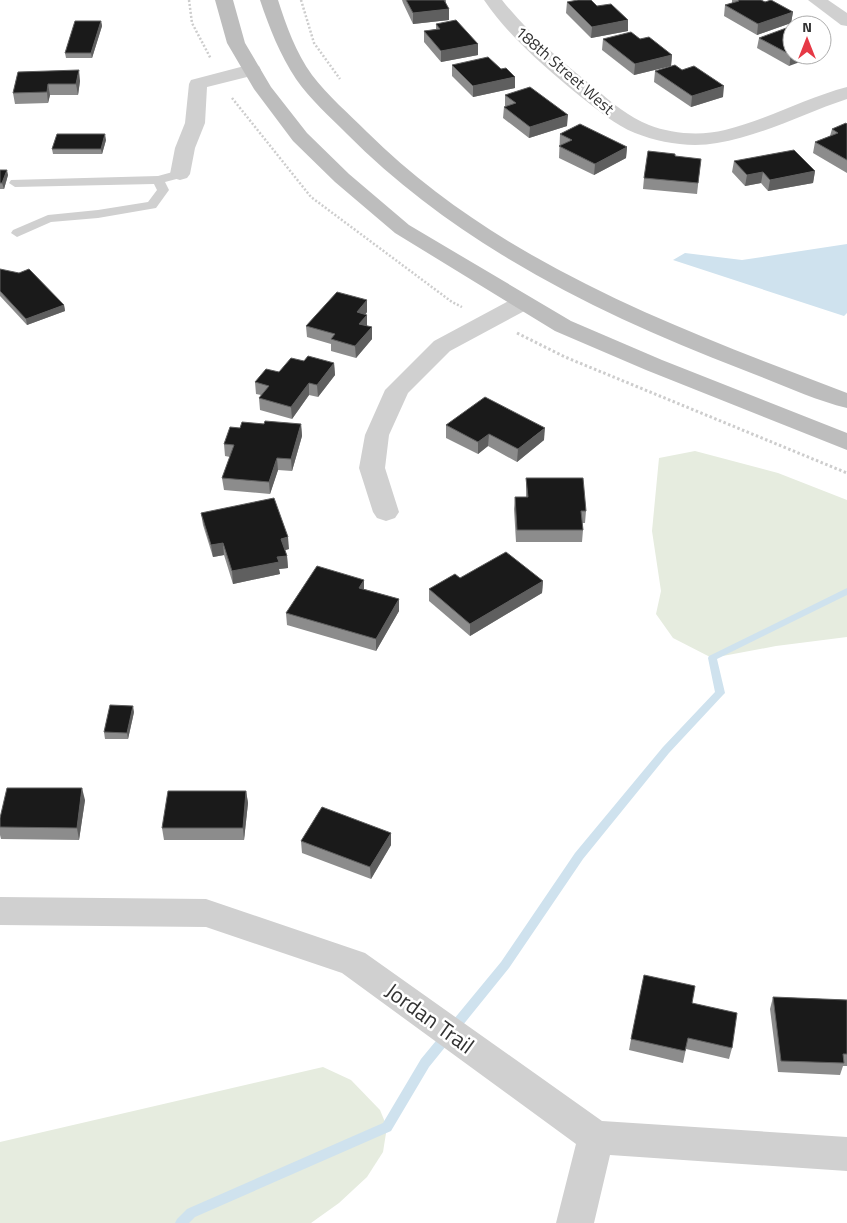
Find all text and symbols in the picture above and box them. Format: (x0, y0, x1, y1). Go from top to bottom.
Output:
north arrow (782, 15, 832, 65)
text: N (802, 16, 812, 37)
street label: 188th Street West (510, 20, 620, 120)
street label: Jordan Trail (378, 974, 482, 1062)

